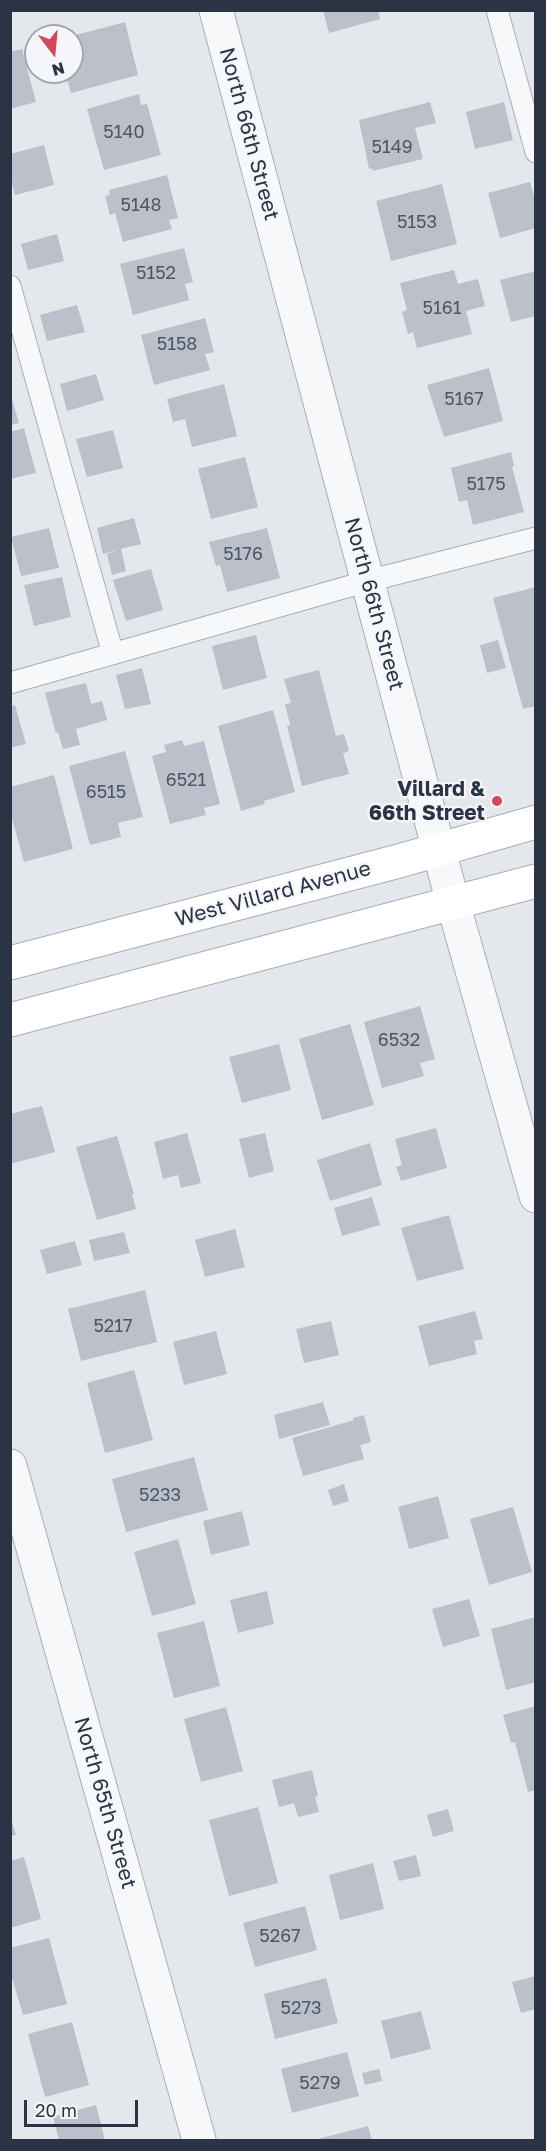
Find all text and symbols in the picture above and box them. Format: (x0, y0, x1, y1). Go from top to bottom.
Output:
north arrow (24, 24, 84, 84)
street label: North 66th Street (214, 45, 284, 223)
text: N (50, 58, 67, 81)
house number: 5140 (103, 121, 145, 143)
house number: 5149 (371, 136, 413, 158)
house number: 5148 (120, 194, 162, 216)
house number: 5153 (397, 211, 437, 233)
house number: 5152 (136, 262, 176, 284)
house number: 5161 (423, 297, 461, 319)
house number: 5158 (157, 333, 197, 355)
house number: 5167 (444, 388, 484, 410)
house number: 5175 (466, 473, 506, 495)
street label: North 66th Street (339, 515, 409, 693)
house number: 5176 (223, 543, 263, 565)
house number: 6521 (166, 769, 206, 791)
place label: Villard & 66th Street (369, 776, 485, 826)
house number: 6515 (86, 781, 126, 803)
marker: Villard & 66th Street (490, 794, 504, 808)
street label: West Villard Avenue (172, 856, 374, 932)
house number: 6532 (378, 1029, 420, 1051)
house number: 5217 (93, 1315, 133, 1337)
house number: 5233 (139, 1484, 181, 1506)
street label: North 65th Street (68, 1714, 142, 1892)
house number: 5267 (259, 1925, 301, 1947)
house number: 5273 (281, 1997, 321, 2019)
house number: 5279 (299, 2072, 341, 2094)
scale bar (27, 2088, 141, 2126)
text: 20 m (35, 2099, 77, 2121)

